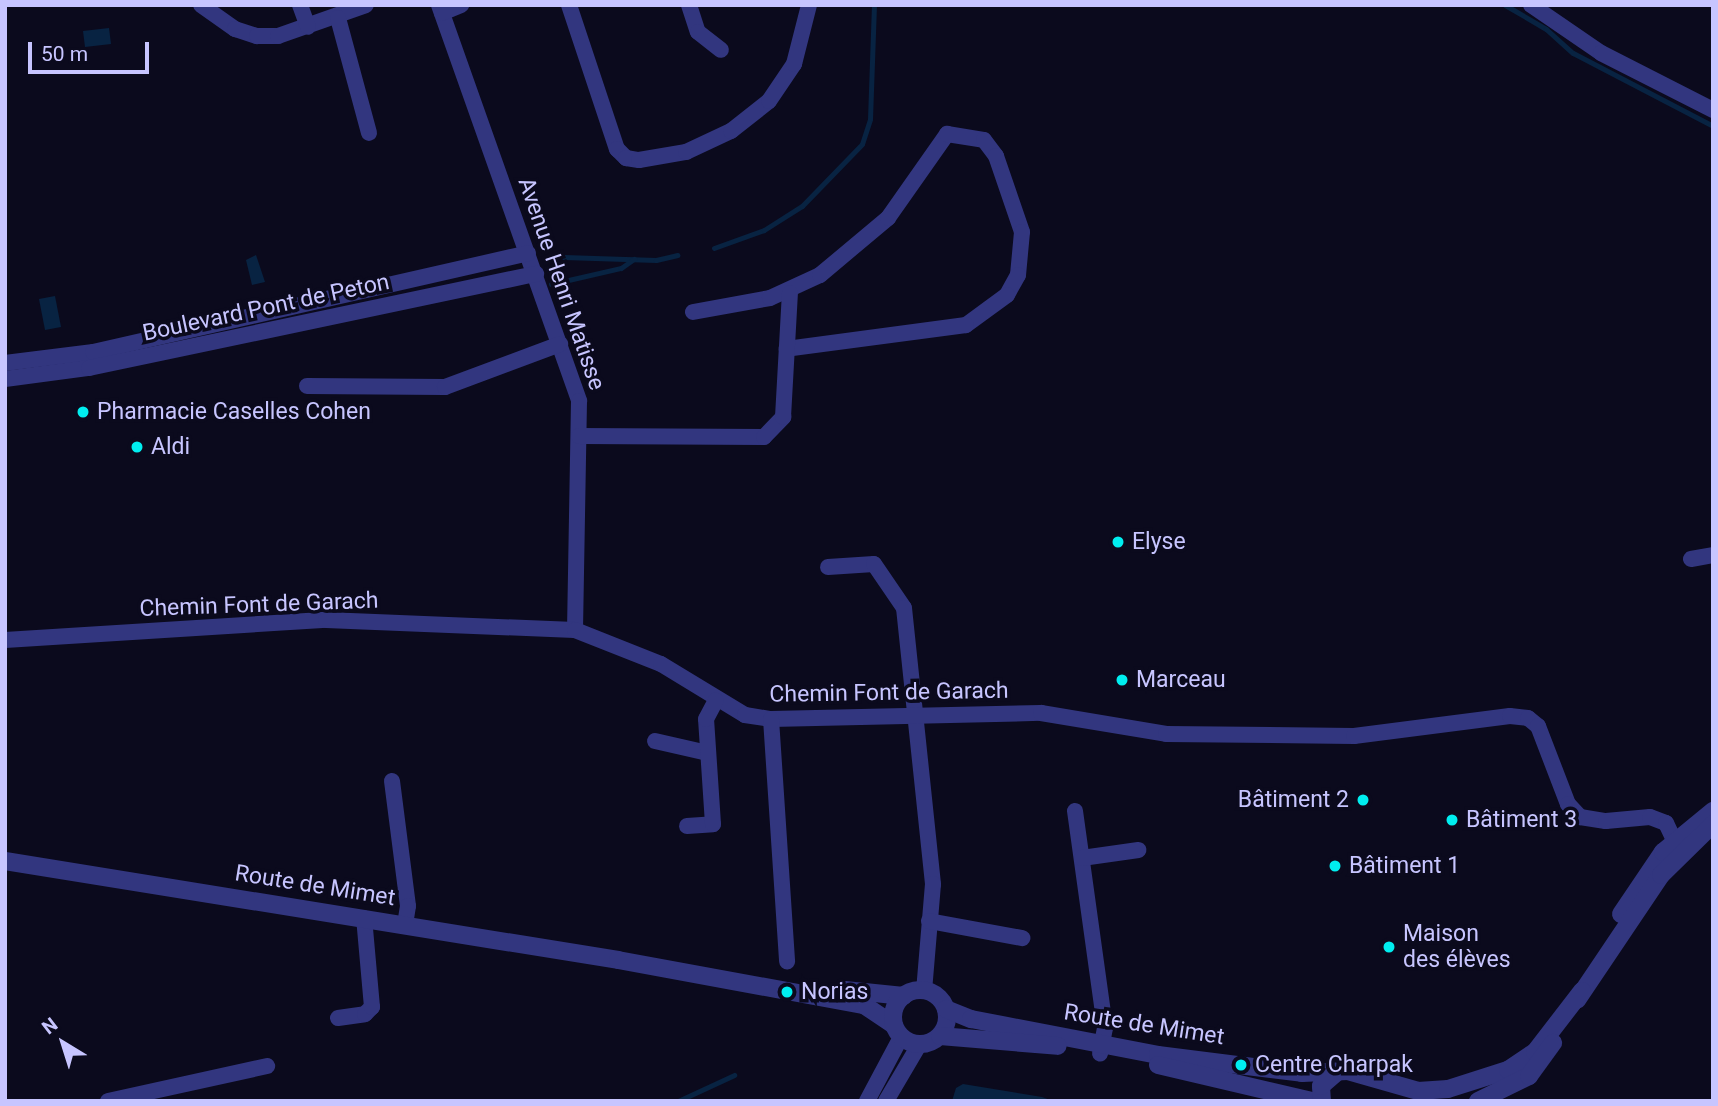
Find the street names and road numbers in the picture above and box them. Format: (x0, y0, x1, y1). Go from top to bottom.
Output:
street label: Avenue Henri Matisse (512, 174, 610, 394)
street label: Boulevard Pont de Peton (140, 268, 392, 348)
street label: Chemin Font de Garach (139, 587, 379, 623)
street label: Chemin Font de Garach (769, 677, 1009, 709)
street label: Route de Mimet (233, 860, 397, 912)
street label: Route de Mimet (1062, 999, 1226, 1051)

